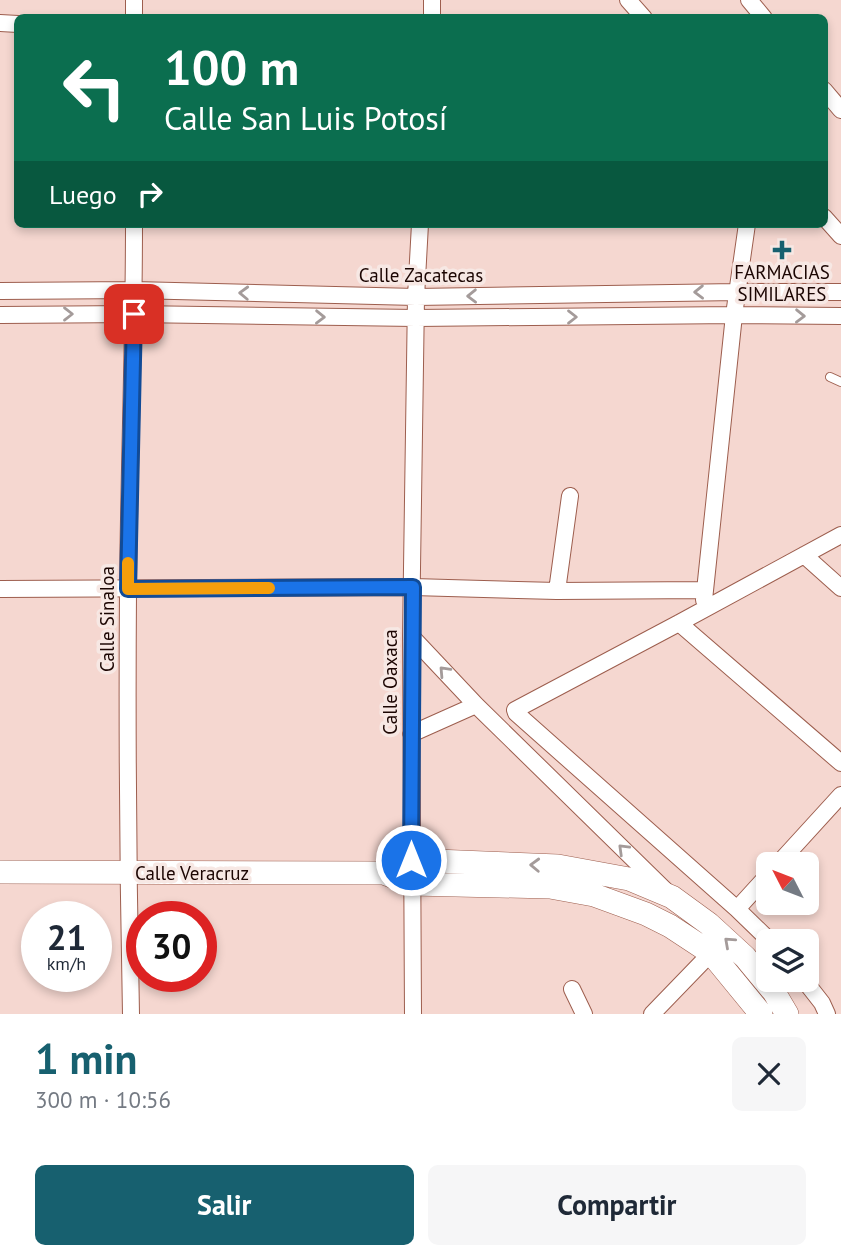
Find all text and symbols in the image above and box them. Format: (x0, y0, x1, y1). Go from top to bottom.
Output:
text: 100 m (164, 35, 299, 99)
icon: left (49, 42, 140, 133)
text: Calle San Luis Potosí (164, 97, 447, 139)
icon: right (131, 175, 169, 213)
text: Luego (49, 178, 117, 211)
marker: FARMACIAS SIMILARES (774, 242, 790, 258)
place label: FARMACIAS SIMILARES (734, 260, 830, 306)
street label: Calle Zacatecas (359, 263, 483, 287)
pin (104, 284, 164, 344)
one-way arrow (239, 285, 250, 300)
one-way arrow (694, 285, 705, 300)
one-way arrow (466, 289, 477, 304)
icon: arrive (115, 295, 153, 333)
one-way arrow (63, 306, 74, 322)
one-way arrow (795, 308, 805, 324)
one-way arrow (315, 309, 326, 324)
one-way arrow (567, 309, 578, 325)
street label: Calle Sinaloa (95, 566, 119, 672)
street label: Calle Oaxaca (378, 629, 402, 735)
one-way arrow (440, 666, 453, 679)
position arrow (374, 823, 448, 897)
one-way arrow (618, 845, 631, 858)
north arrow (756, 852, 819, 915)
map controls (756, 852, 819, 992)
one-way arrow (529, 858, 540, 873)
street label: Calle Veracruz (135, 861, 249, 885)
speed limit sign: 30 (126, 901, 217, 992)
text: 21 (47, 914, 86, 960)
button: layers (756, 929, 819, 992)
one-way arrow (724, 938, 737, 951)
text: km/h (47, 952, 86, 975)
text: 1 min (35, 1031, 137, 1086)
button: close (732, 1037, 806, 1111)
text: 300 m · 10:56 (35, 1085, 171, 1114)
button: Salir (35, 1165, 414, 1245)
button: Compartir (428, 1165, 806, 1245)

